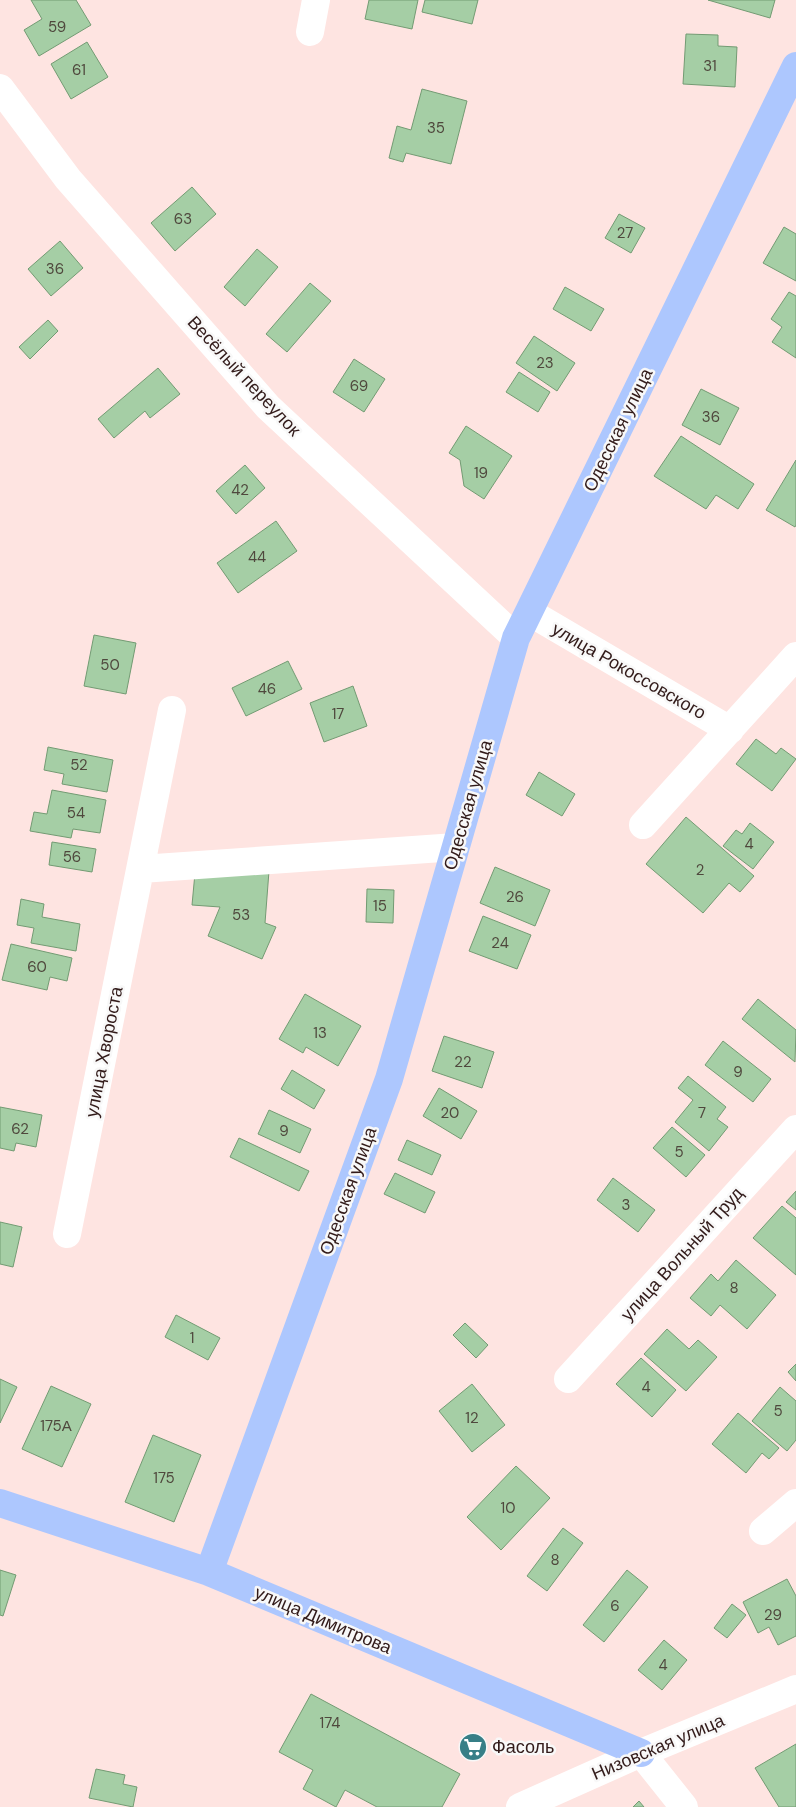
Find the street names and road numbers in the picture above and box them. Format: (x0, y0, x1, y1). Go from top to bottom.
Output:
street label: Весёлый переулок (182, 311, 306, 441)
street label: Одесская улица (578, 363, 659, 496)
street label: улица Рокоссовского (547, 617, 711, 725)
street label: Одесская улица (438, 736, 498, 873)
street label: улица Хвороста (80, 984, 129, 1119)
street label: Одесская улица (314, 1123, 383, 1258)
street label: улица Вольный Труд (615, 1182, 749, 1326)
street label: улица Димитрова (251, 1580, 396, 1660)
street label: Низовская улица (588, 1708, 729, 1786)

